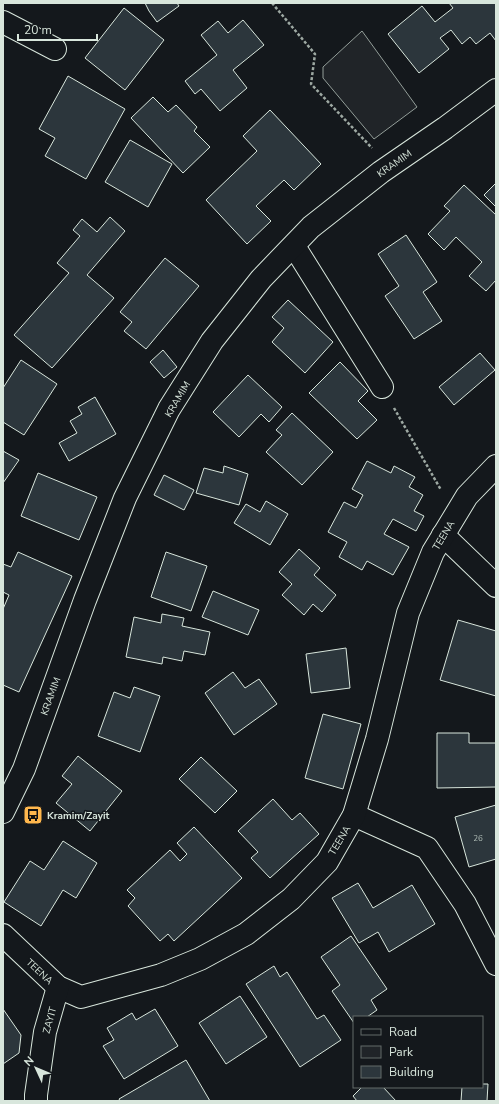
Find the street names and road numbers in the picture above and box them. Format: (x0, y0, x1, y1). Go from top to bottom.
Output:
street label: KRAMIM (374, 147, 415, 181)
street label: KRAMIM (162, 379, 194, 420)
street label: TEENA (430, 517, 459, 553)
street label: KRAMIM (38, 675, 64, 717)
street label: TEENA (326, 822, 355, 858)
street label: TEENA (23, 956, 56, 988)
street label: ZAYIT (40, 1005, 60, 1035)

